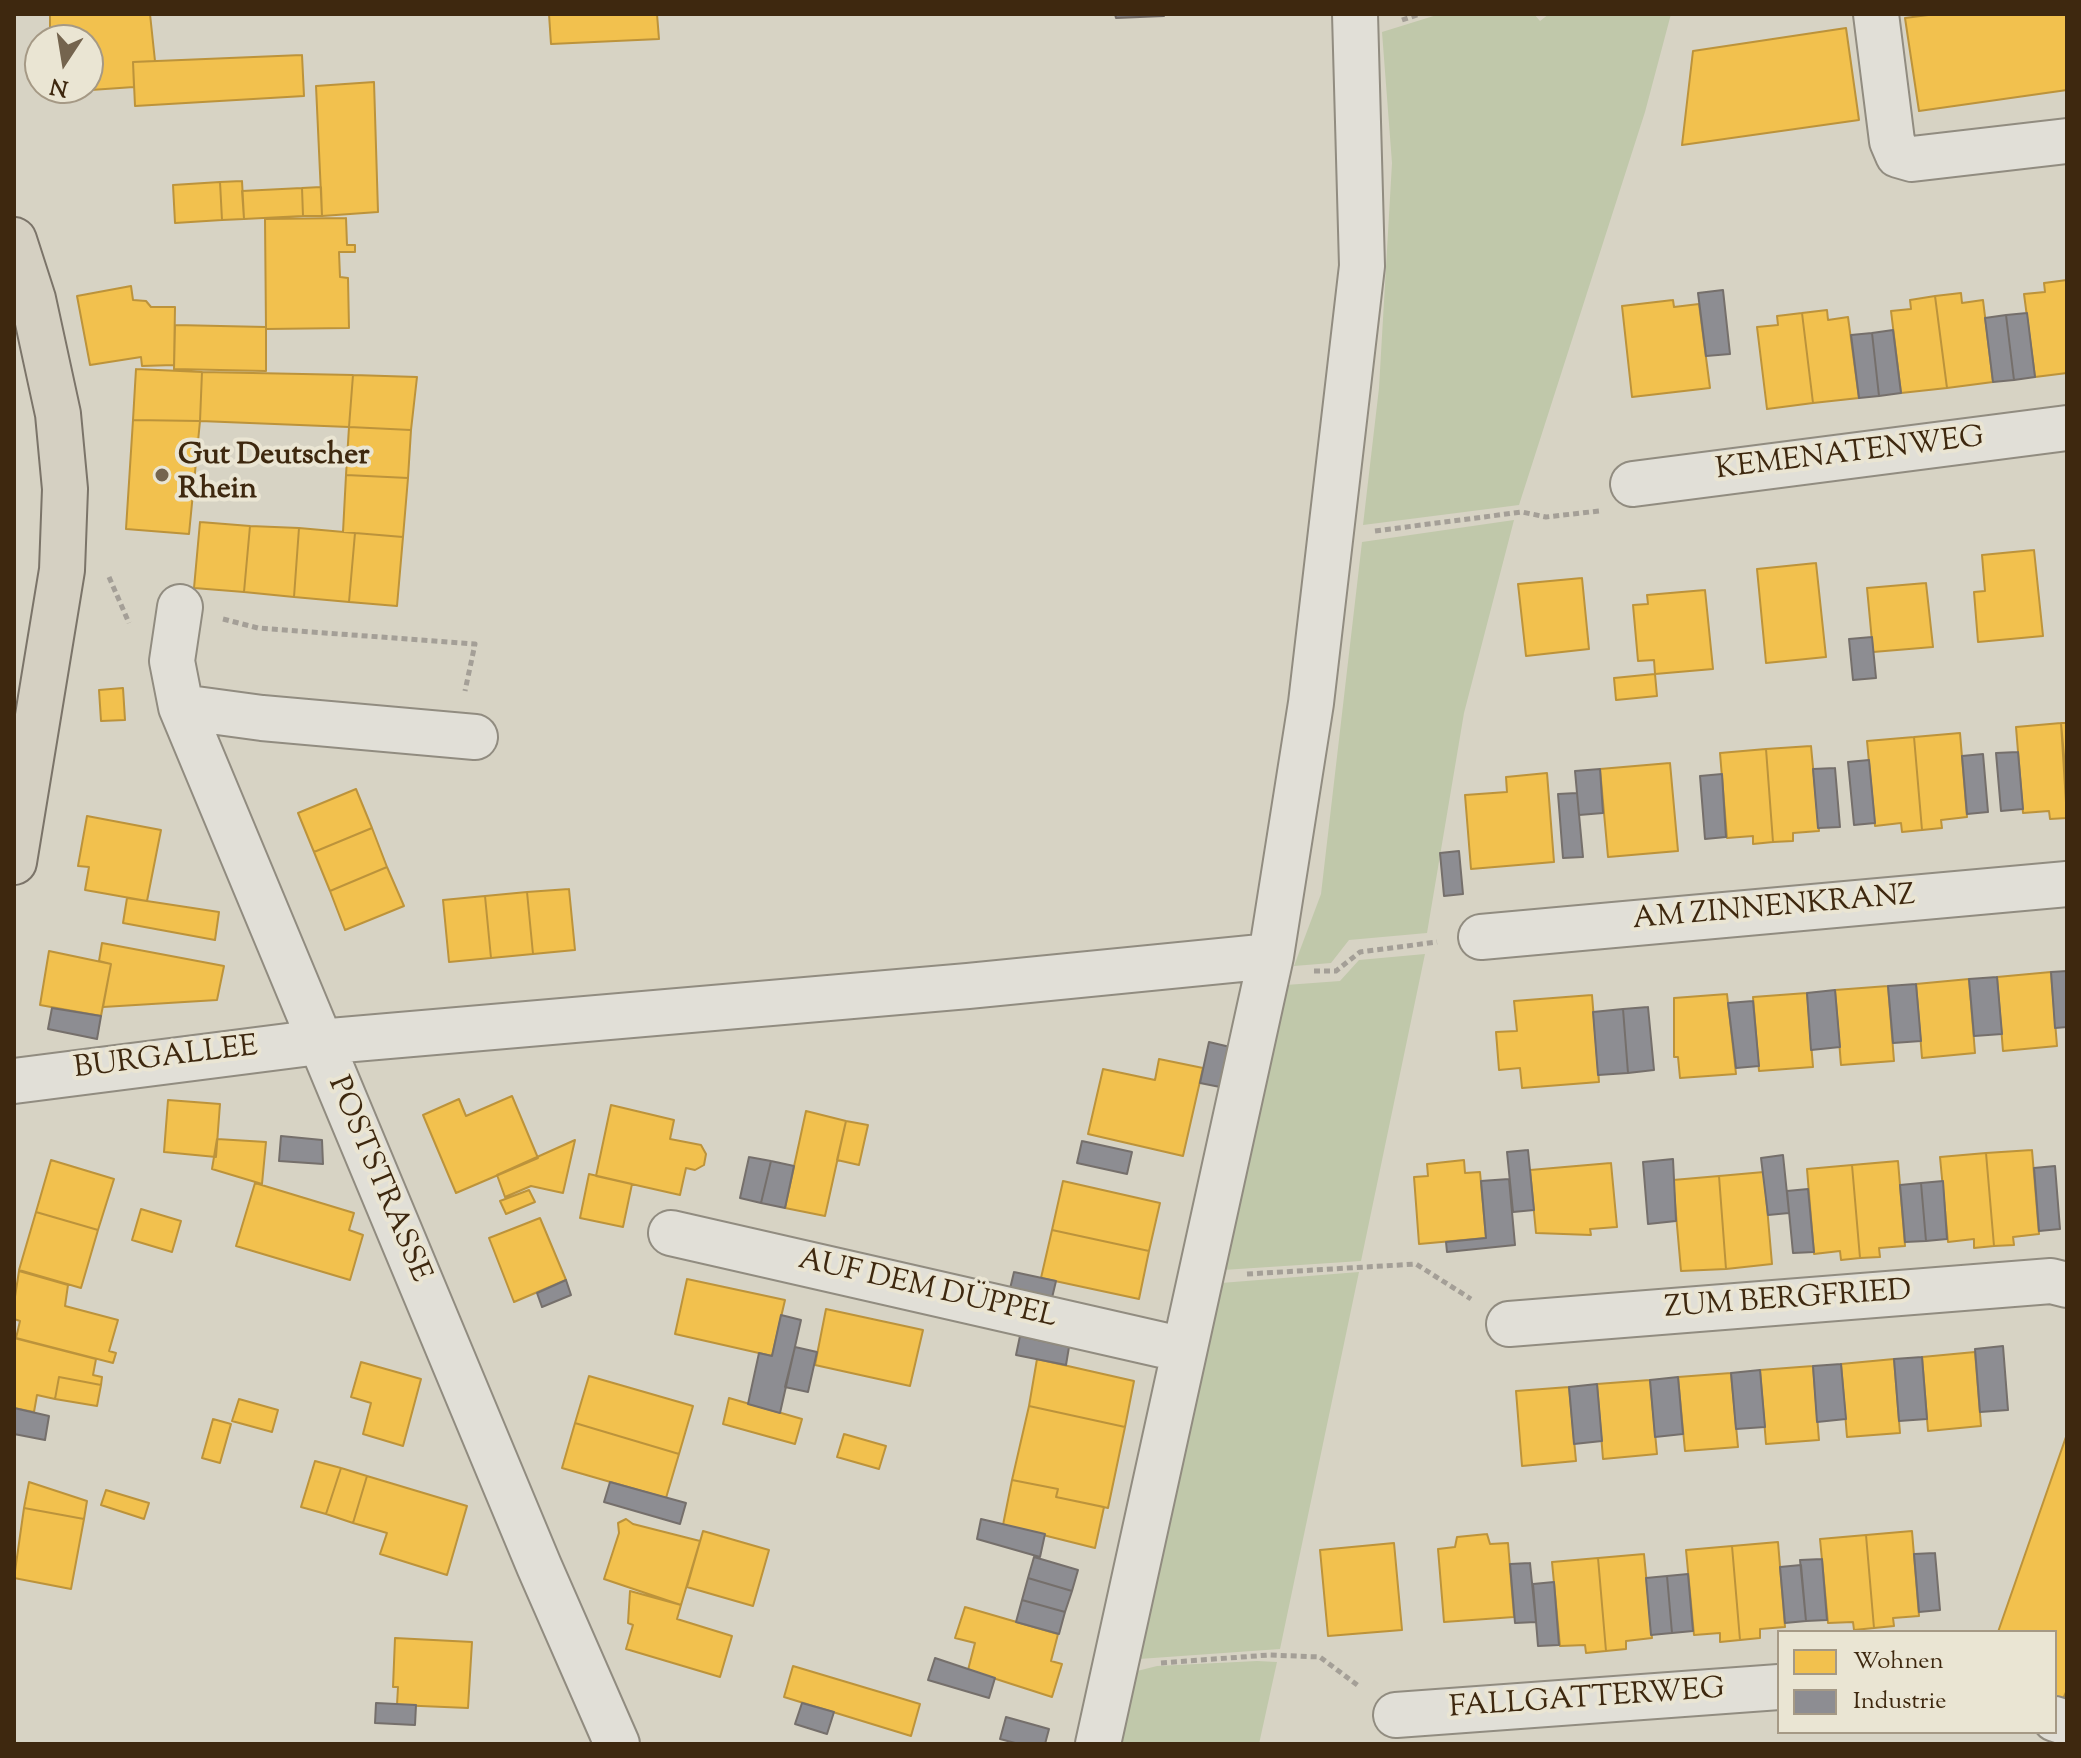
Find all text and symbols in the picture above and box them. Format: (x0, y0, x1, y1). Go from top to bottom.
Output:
north arrow (24, 24, 104, 104)
text: N (48, 68, 71, 103)
street label: KEMENATENWEG (1714, 422, 1986, 490)
place label: Gut Deutscher Rhein (178, 440, 369, 510)
marker: Gut Deutscher Rhein (153, 466, 171, 484)
street label: AM ZINNENKRANZ (1631, 880, 1917, 940)
street label: BURGALLEE (72, 1031, 260, 1089)
street label: POSTSTRASSE (317, 1072, 437, 1288)
street label: AUF DEM DÜPPEL (794, 1244, 1060, 1338)
street label: ZUM BERGFRIED (1663, 1275, 1913, 1329)
legend (1777, 1630, 2057, 1734)
text: Wohnen (1853, 1645, 1944, 1679)
street label: FALLGATTERWEG (1448, 1673, 1726, 1729)
text: Industrie (1853, 1685, 1946, 1719)

